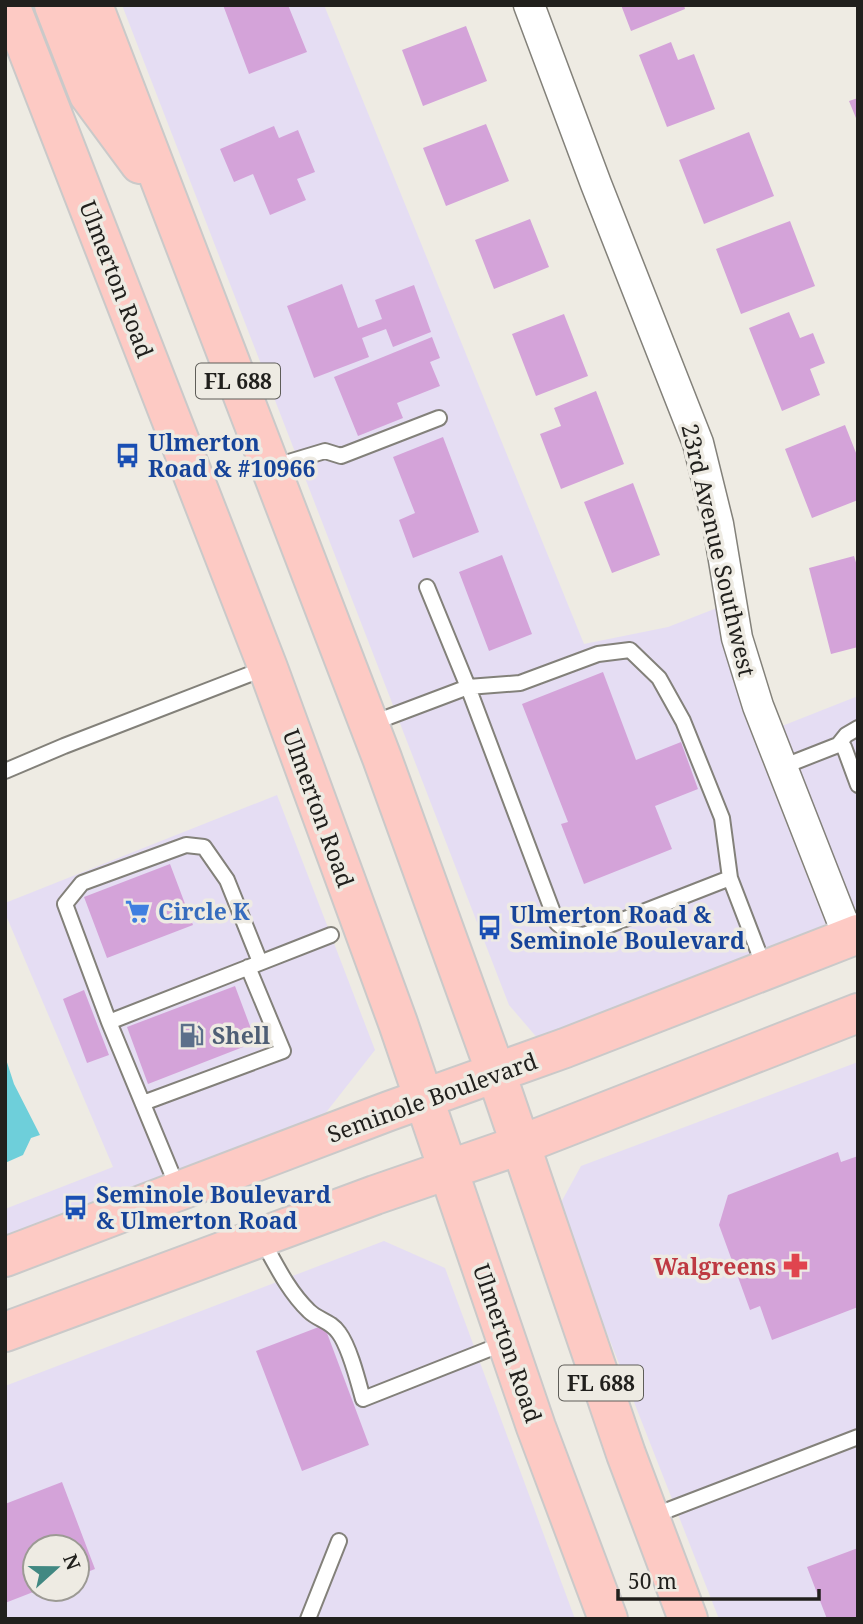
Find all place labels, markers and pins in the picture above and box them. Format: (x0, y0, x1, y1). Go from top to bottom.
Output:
place label: Ulmerton Road & #10966 (148, 426, 316, 484)
bus stop icon: Ulmerton Road & #10966 (114, 441, 142, 469)
place label: Circle K (158, 895, 250, 927)
supermarket icon: Circle K (124, 897, 152, 925)
place label: Ulmerton Road & Seminole Boulevard (510, 898, 745, 956)
bus stop icon: Ulmerton Road & Seminole Boulevard (476, 913, 504, 941)
place label: Shell (212, 1019, 270, 1051)
fuel station icon: Shell (178, 1021, 206, 1049)
place label: Seminole Boulevard & Ulmerton Road (96, 1178, 331, 1236)
bus stop icon: Seminole Boulevard & Ulmerton Road (62, 1193, 90, 1221)
place label: Walgreens (653, 1250, 776, 1282)
pharmacy icon: Walgreens (782, 1252, 810, 1280)

